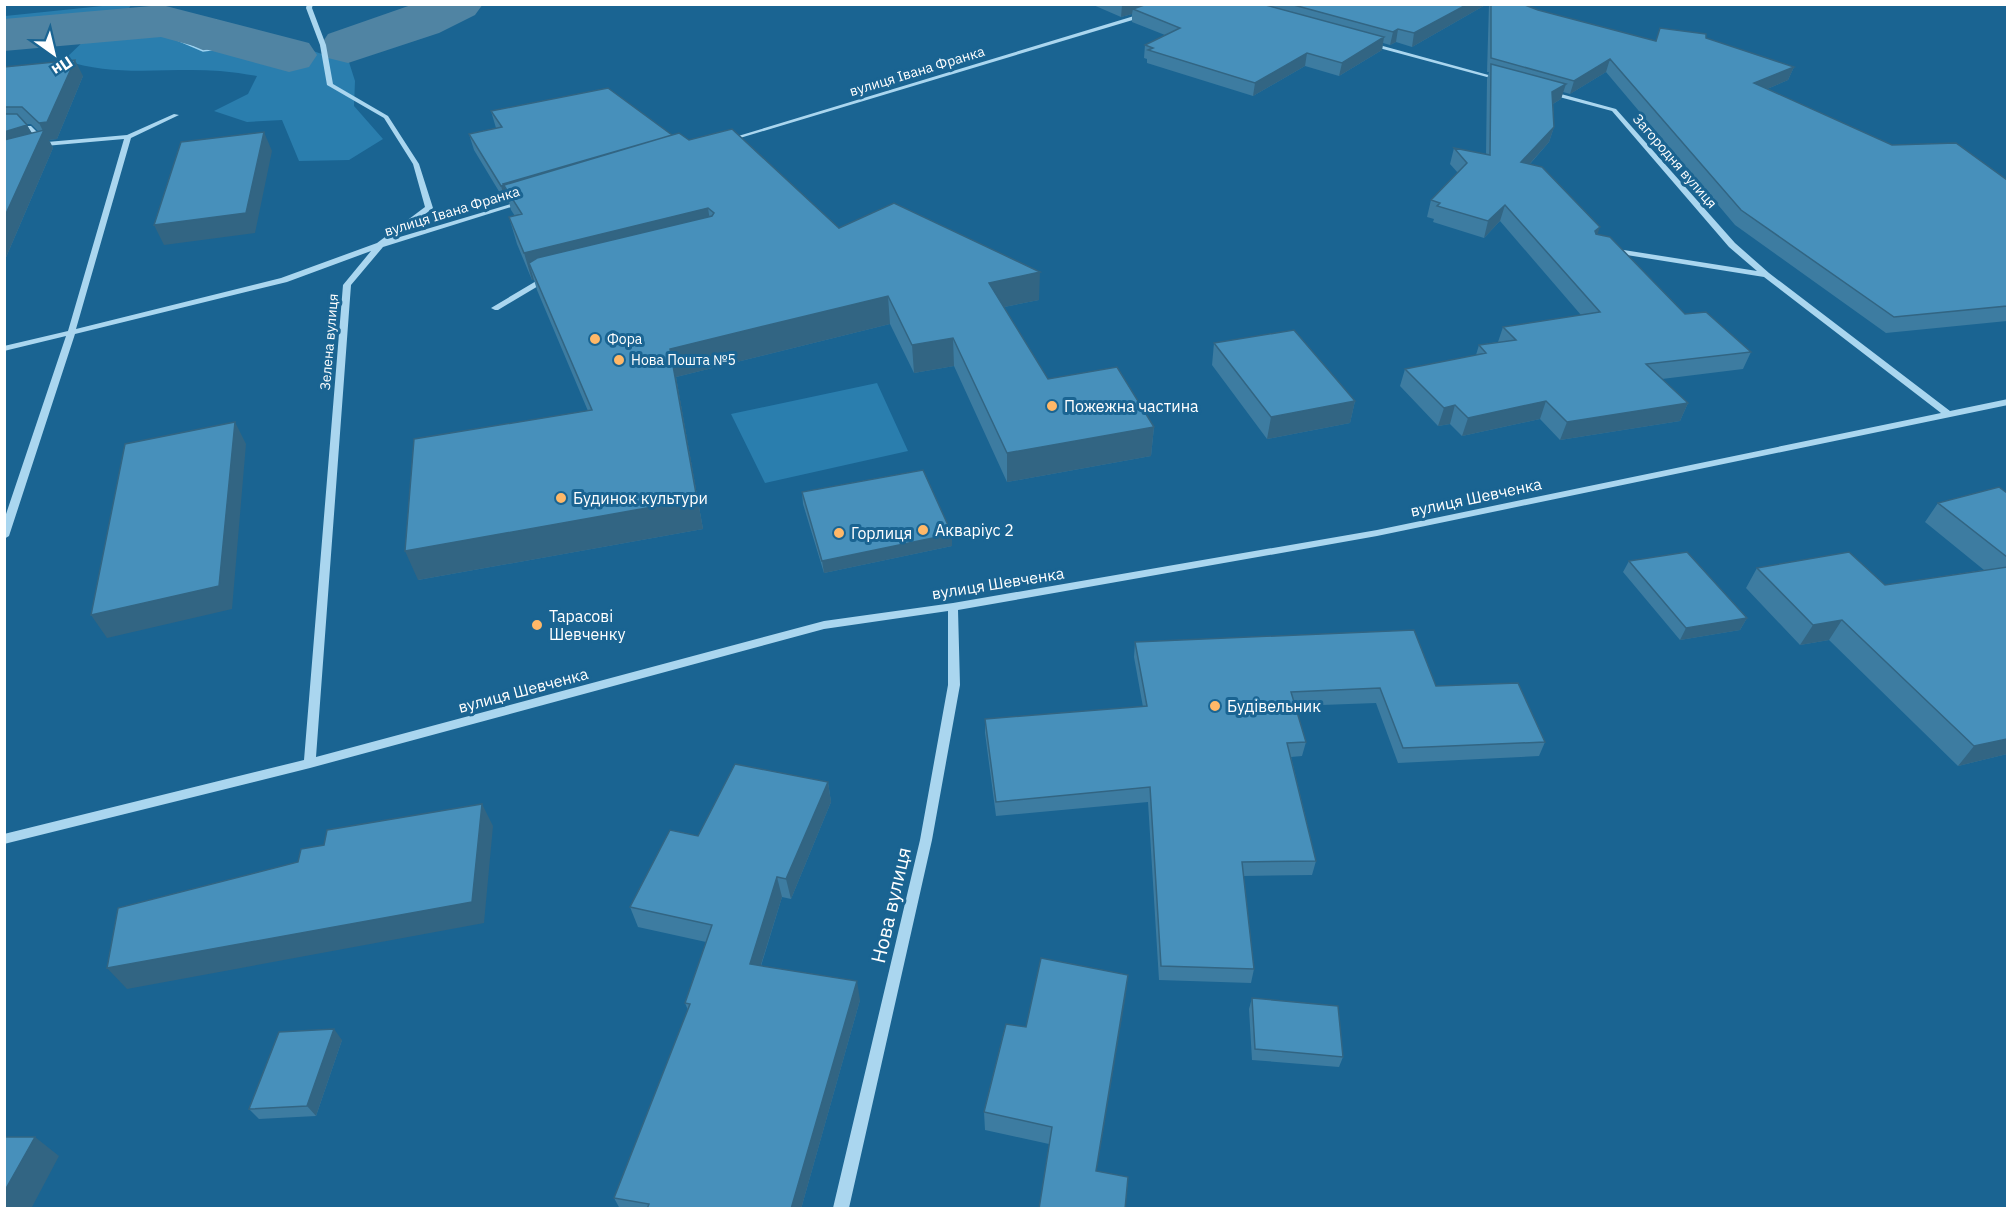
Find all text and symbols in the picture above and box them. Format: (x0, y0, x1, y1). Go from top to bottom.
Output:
north arrow (24, 24, 84, 84)
street label: вулиця Івана Франка (847, 42, 987, 100)
text: Пн (48, 52, 77, 81)
street label: Загородня вулиця (1629, 110, 1721, 212)
street label: вулиця Івана Франка (382, 182, 522, 240)
street label: Зелена вулиця (316, 293, 342, 391)
place label: Фора (607, 330, 643, 348)
marker: Фора (588, 332, 602, 346)
place label: Нова Пошта №5 (631, 351, 736, 369)
marker: Нова Пошта №5 (612, 353, 626, 367)
place label: Пожежна частина (1064, 396, 1199, 416)
marker: Пожежна частина (1045, 399, 1059, 413)
street label: вулиця Шевченка (1408, 473, 1544, 521)
place label: Будинок культури (573, 488, 708, 508)
marker: Будинок культури (554, 491, 568, 505)
place label: Акваріус 2 (935, 520, 1014, 540)
place label: Горлиця (851, 523, 912, 543)
marker: Акваріус 2 (916, 523, 930, 537)
marker: Горлиця (832, 526, 846, 540)
street label: вулиця Шевченка (930, 563, 1066, 603)
place label: Тарасові Шевченку (549, 606, 626, 644)
marker: Тарасові Шевченку (530, 618, 544, 632)
street label: вулиця Шевченка (456, 663, 591, 717)
place label: Будівельник (1227, 696, 1321, 716)
marker: Будівельник (1208, 699, 1222, 713)
street label: Нова вулиця (864, 844, 917, 966)

